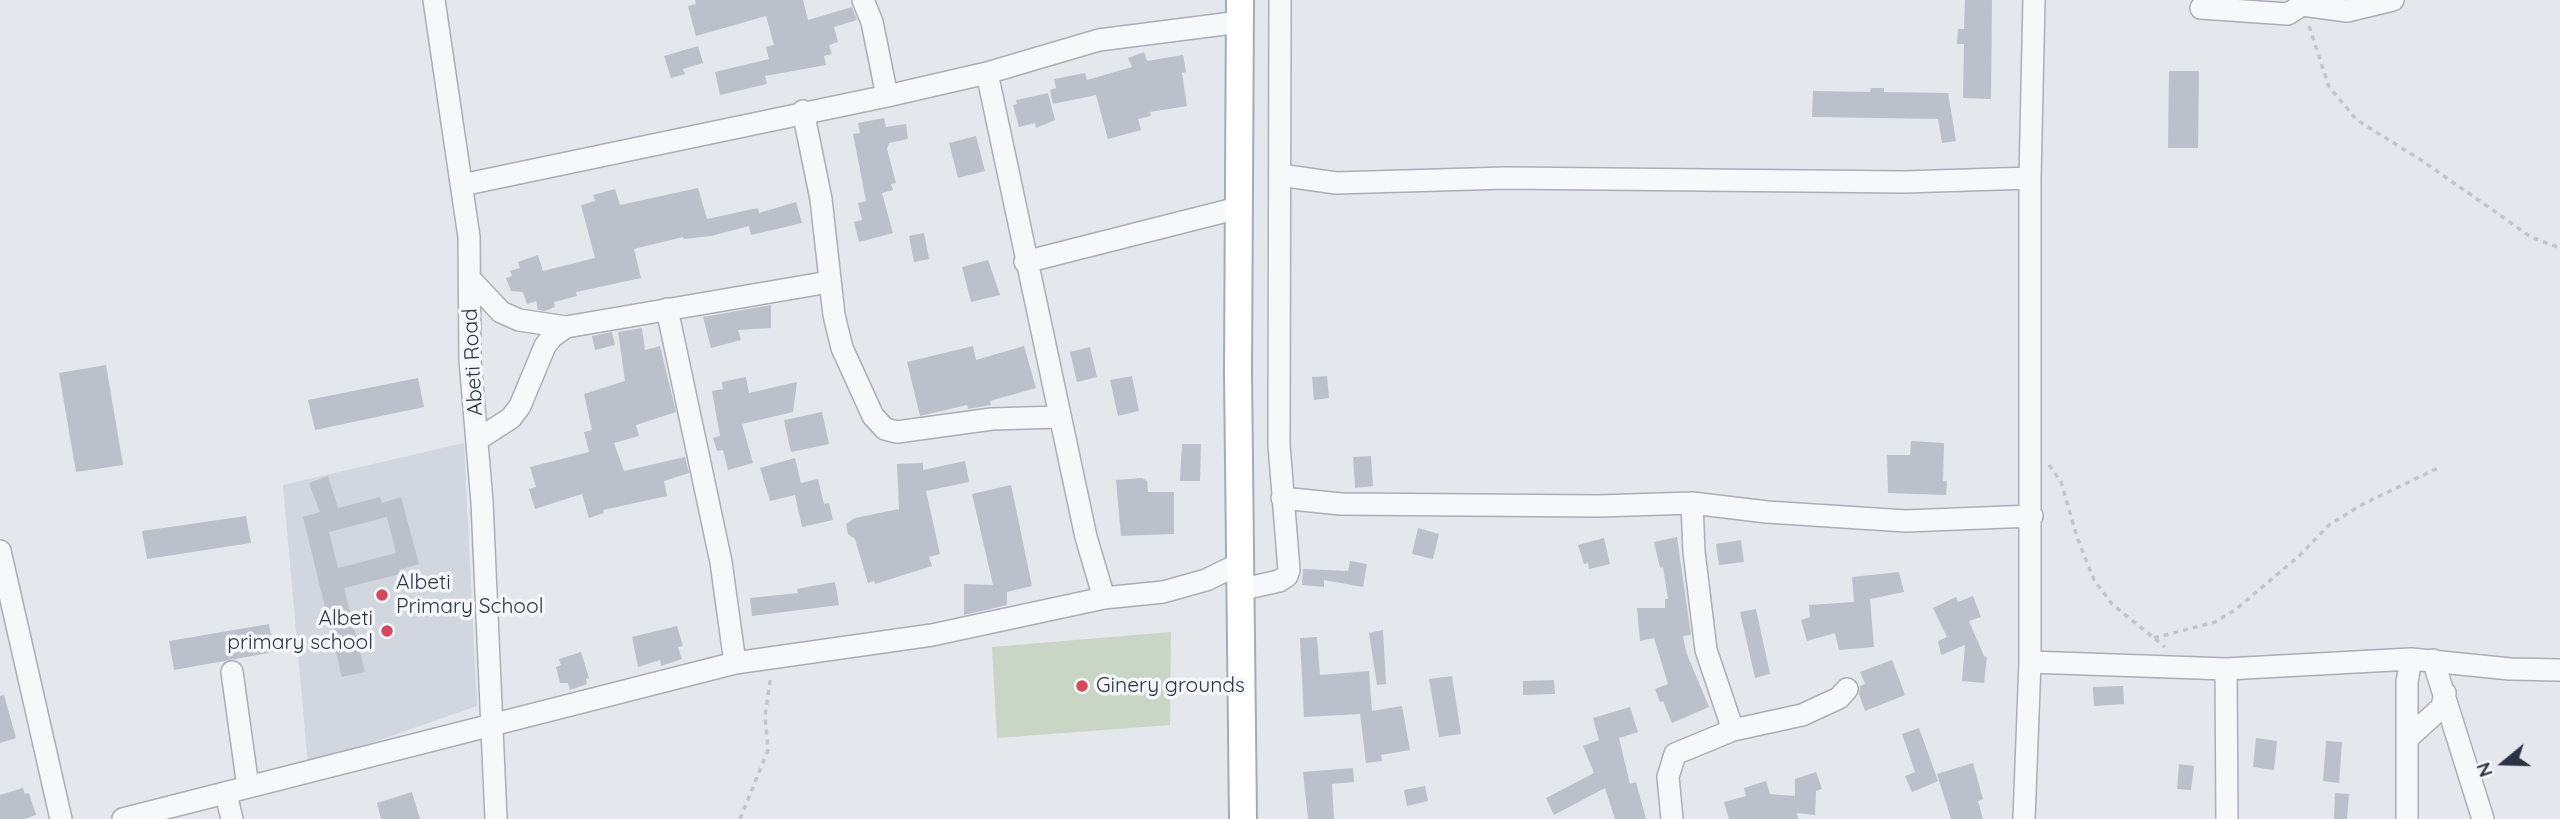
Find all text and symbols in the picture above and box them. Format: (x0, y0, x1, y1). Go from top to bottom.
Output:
street label: Abeti Road (458, 308, 488, 416)
place label: Albeti Primary School (396, 570, 544, 620)
marker: Albeti Primary School (374, 587, 390, 603)
place label: Albeti primary school (227, 606, 373, 656)
marker: Albeti primary school (379, 623, 395, 639)
place label: Ginery grounds (1096, 673, 1245, 699)
marker: Ginery grounds (1074, 678, 1090, 694)
north arrow (2469, 728, 2539, 798)
text: N (2471, 759, 2498, 780)

